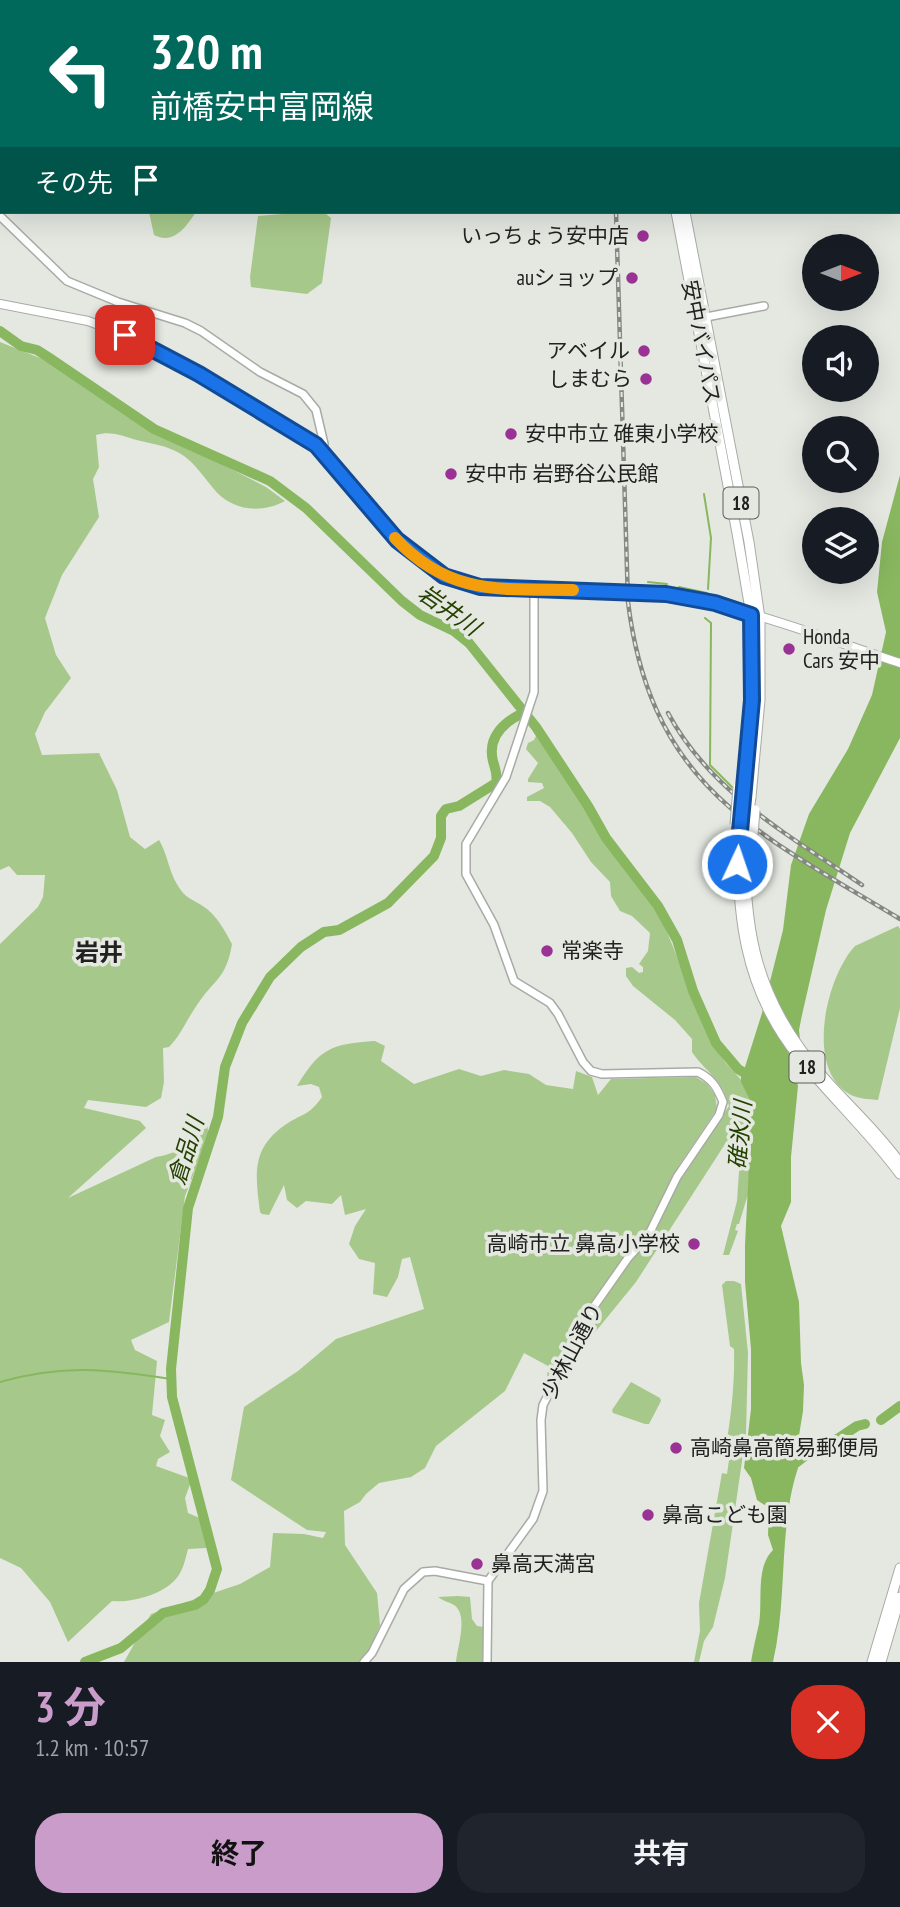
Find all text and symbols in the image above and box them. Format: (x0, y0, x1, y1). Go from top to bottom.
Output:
text: 320 m (150, 19, 263, 83)
icon: left (35, 28, 126, 119)
text: 前橋安中富岡線 (150, 85, 374, 127)
icon: arrive (127, 161, 165, 199)
text: その先 (35, 166, 113, 199)
place label: いっちょう安中店 (461, 222, 629, 249)
marker: いっちょう安中店 (635, 228, 651, 244)
north arrow (802, 234, 878, 312)
map controls (802, 234, 879, 584)
place label: auショップ (516, 264, 618, 291)
marker: auショップ (624, 270, 640, 286)
street label: 安中バイパス (676, 278, 727, 406)
pin (95, 305, 155, 365)
icon: arrive (106, 316, 144, 354)
button: sound (802, 325, 879, 402)
place label: アベイル (546, 337, 630, 364)
marker: アベイル (636, 343, 652, 359)
place label: しまむら (548, 365, 632, 392)
marker: しまむら (638, 371, 654, 387)
button: search (802, 416, 879, 493)
place label: 安中市立 碓東小学校 (525, 420, 718, 447)
marker: 安中市立 碓東小学校 (503, 426, 519, 442)
place label: 安中市 岩野谷公民館 (465, 460, 658, 487)
marker: 安中市 岩野谷公民館 (443, 466, 459, 482)
road number: 18 (724, 488, 758, 518)
button: layers (802, 507, 879, 584)
water label: 岩井川 (413, 578, 488, 643)
place label: Honda Cars 安中 (803, 623, 880, 674)
marker: Honda Cars 安中 (781, 641, 797, 657)
position arrow (700, 827, 774, 901)
district label: 岩井 (75, 937, 123, 968)
place label: 常楽寺 (561, 937, 624, 964)
marker: 常楽寺 (539, 943, 555, 959)
road number: 18 (790, 1051, 824, 1082)
water label: 碓氷川 (722, 1096, 757, 1171)
water label: 倉品川 (162, 1111, 210, 1188)
place label: 高崎市立 鼻高小学校 (487, 1230, 680, 1257)
marker: 高崎市立 鼻高小学校 (686, 1236, 702, 1252)
street label: 少林山通り (535, 1298, 608, 1403)
place label: 高崎鼻高簡易郵便局 (690, 1434, 879, 1461)
marker: 高崎鼻高簡易郵便局 (668, 1440, 684, 1456)
place label: 鼻高こども園 (662, 1501, 788, 1528)
marker: 鼻高こども園 (640, 1507, 656, 1523)
place label: 鼻高天満宮 (491, 1550, 596, 1577)
marker: 鼻高天満宮 (469, 1556, 485, 1572)
text: 3 分 (35, 1679, 106, 1734)
button: close (791, 1685, 865, 1759)
text: 1.2 km · 10:57 (35, 1733, 149, 1762)
button: 終了 (35, 1813, 443, 1893)
button: 共有 (457, 1813, 865, 1893)

